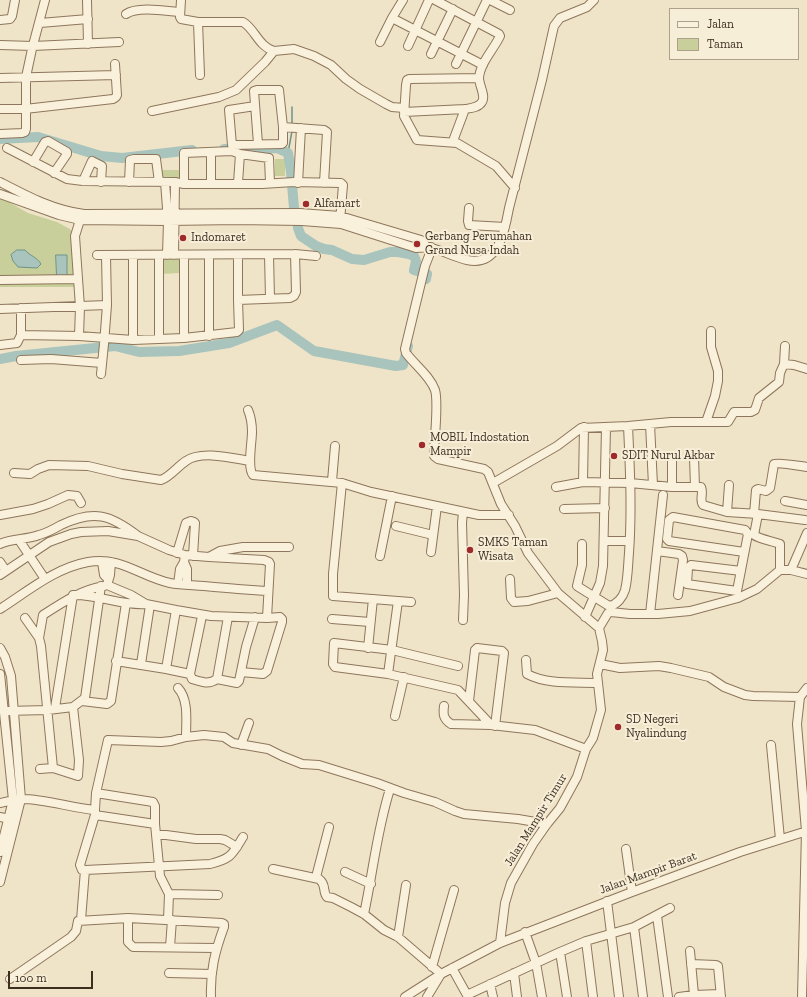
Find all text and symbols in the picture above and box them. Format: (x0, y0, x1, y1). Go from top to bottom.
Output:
legend (669, 8, 799, 60)
text: Jalan (707, 17, 734, 31)
text: Taman (707, 37, 743, 51)
place label: Alfamart (314, 197, 360, 211)
marker: Alfamart (301, 199, 311, 209)
place label: Gerbang Perumahan Grand Nusa Indah (425, 230, 532, 258)
place label: Indomaret (191, 231, 246, 245)
marker: Indomaret (178, 233, 188, 243)
marker: Gerbang Perumahan Grand Nusa Indah (412, 239, 422, 249)
place label: MOBIL Indostation Mampir (430, 431, 529, 459)
marker: MOBIL Indostation Mampir (417, 440, 427, 450)
place label: SDIT Nurul Akbar (622, 449, 715, 463)
marker: SDIT Nurul Akbar (609, 451, 619, 461)
place label: SMKS Taman Wisata (478, 536, 548, 564)
marker: SMKS Taman Wisata (465, 545, 475, 555)
place label: SD Negeri Nyalindung (626, 713, 687, 741)
marker: SD Negeri Nyalindung (613, 722, 623, 732)
street label: Jalan Mampir Timur (502, 771, 570, 869)
street label: Jalan Mampir Barat (598, 849, 698, 897)
scale bar (10, 963, 95, 989)
text: 100 m (15, 971, 47, 985)

